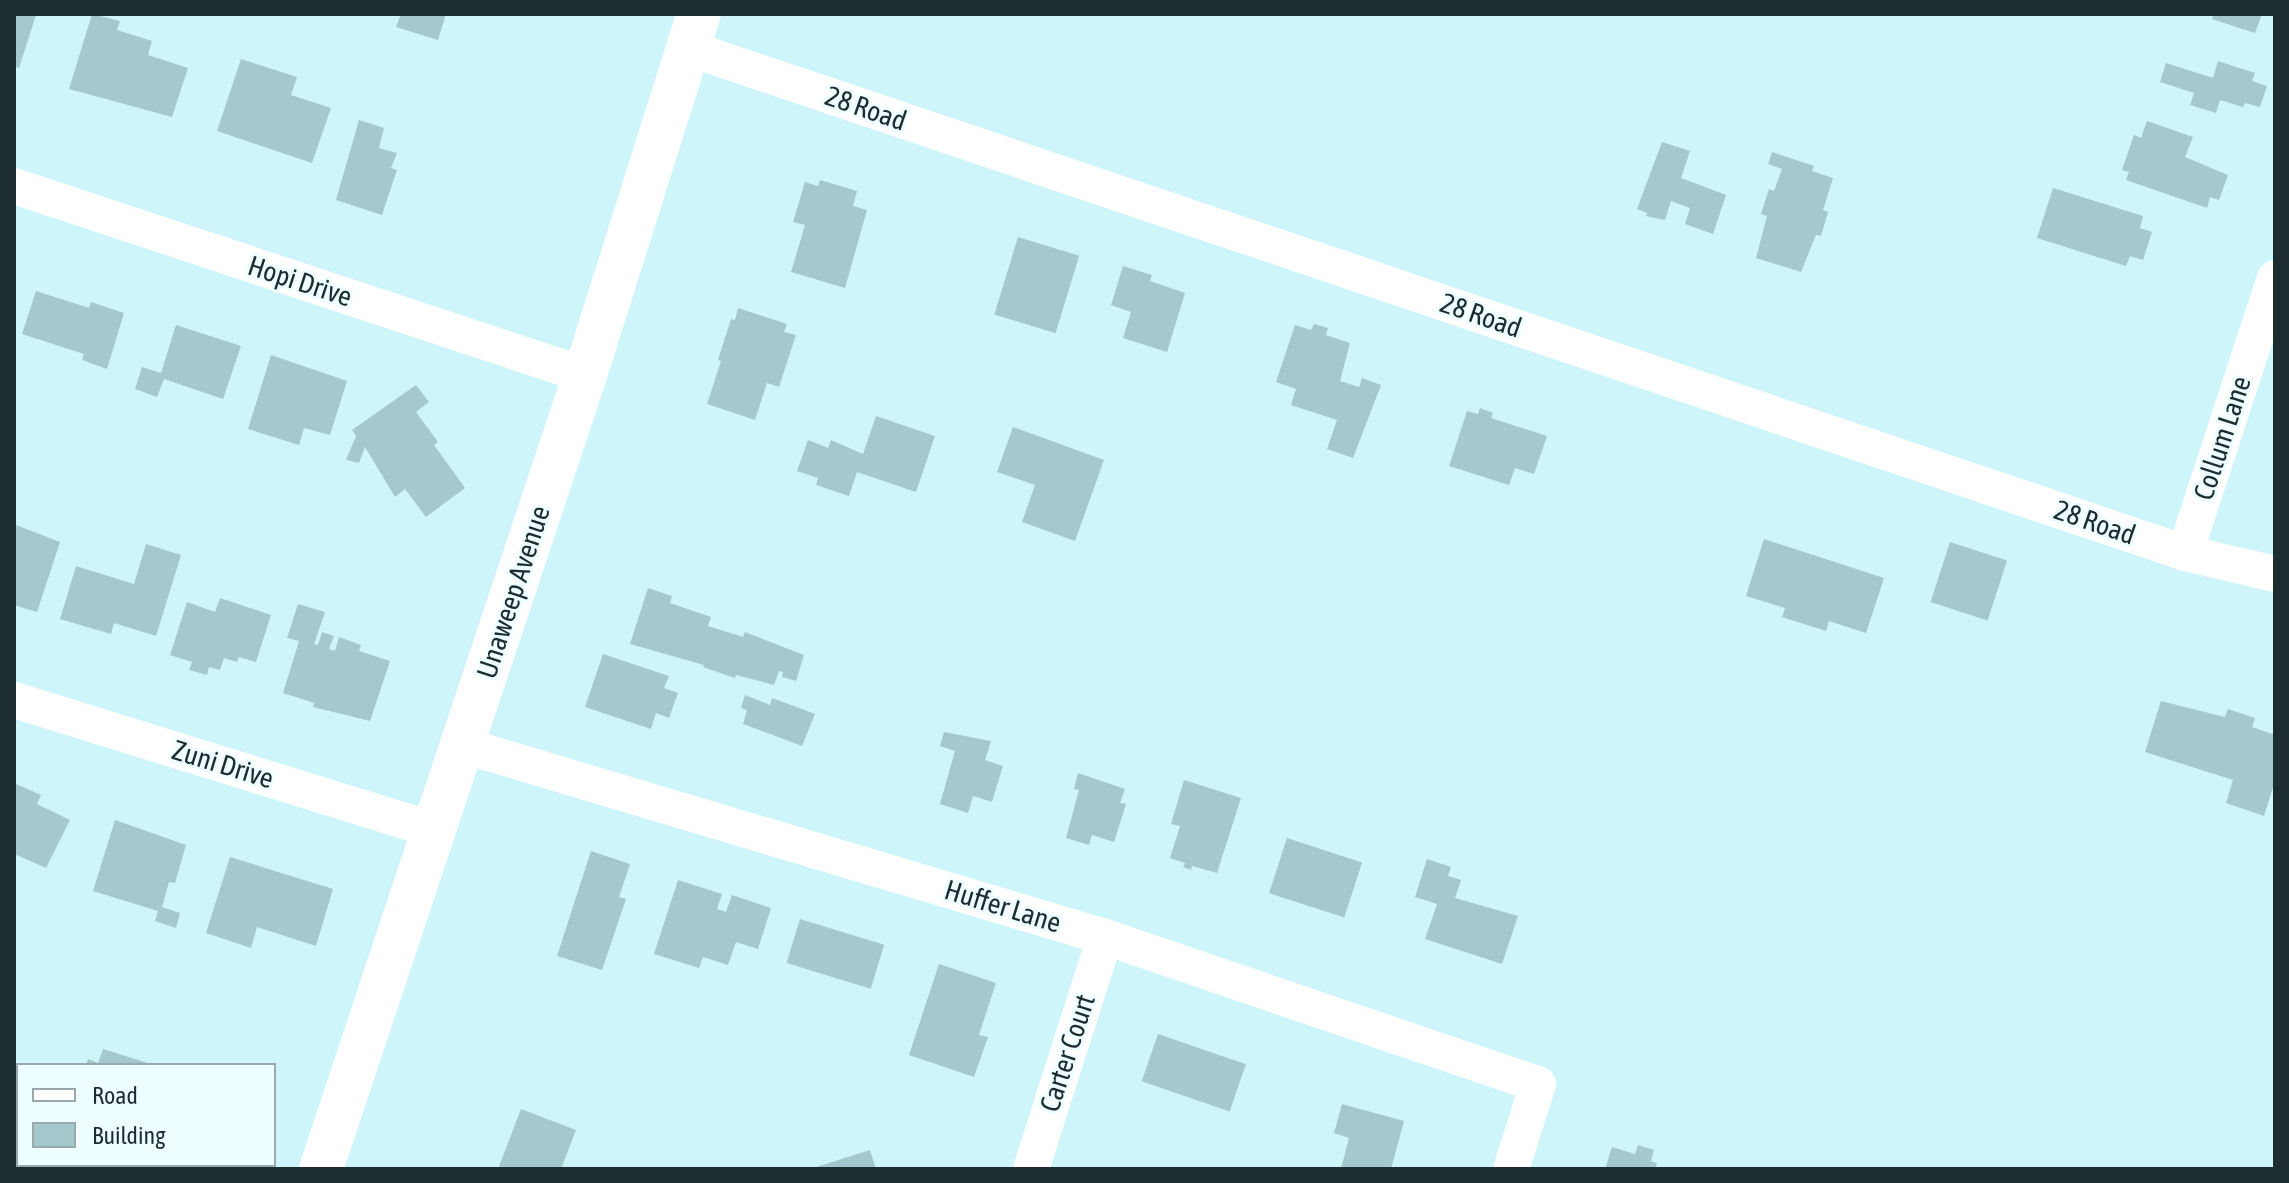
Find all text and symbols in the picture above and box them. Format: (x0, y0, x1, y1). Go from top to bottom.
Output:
street label: 28 Road (821, 79, 911, 137)
street label: Hopi Drive (244, 248, 356, 314)
street label: 28 Road (1436, 286, 1526, 344)
street label: Collum Lane (2186, 372, 2258, 504)
street label: 28 Road (2050, 493, 2140, 551)
street label: Unaweep Avenue (469, 501, 557, 683)
street label: Zuni Drive (168, 733, 278, 795)
street label: Huffer Lane (941, 872, 1065, 940)
street label: Carter Court (1032, 990, 1102, 1116)
legend (16, 1063, 276, 1167)
text: Road (92, 1082, 138, 1109)
text: Building (92, 1122, 165, 1149)

